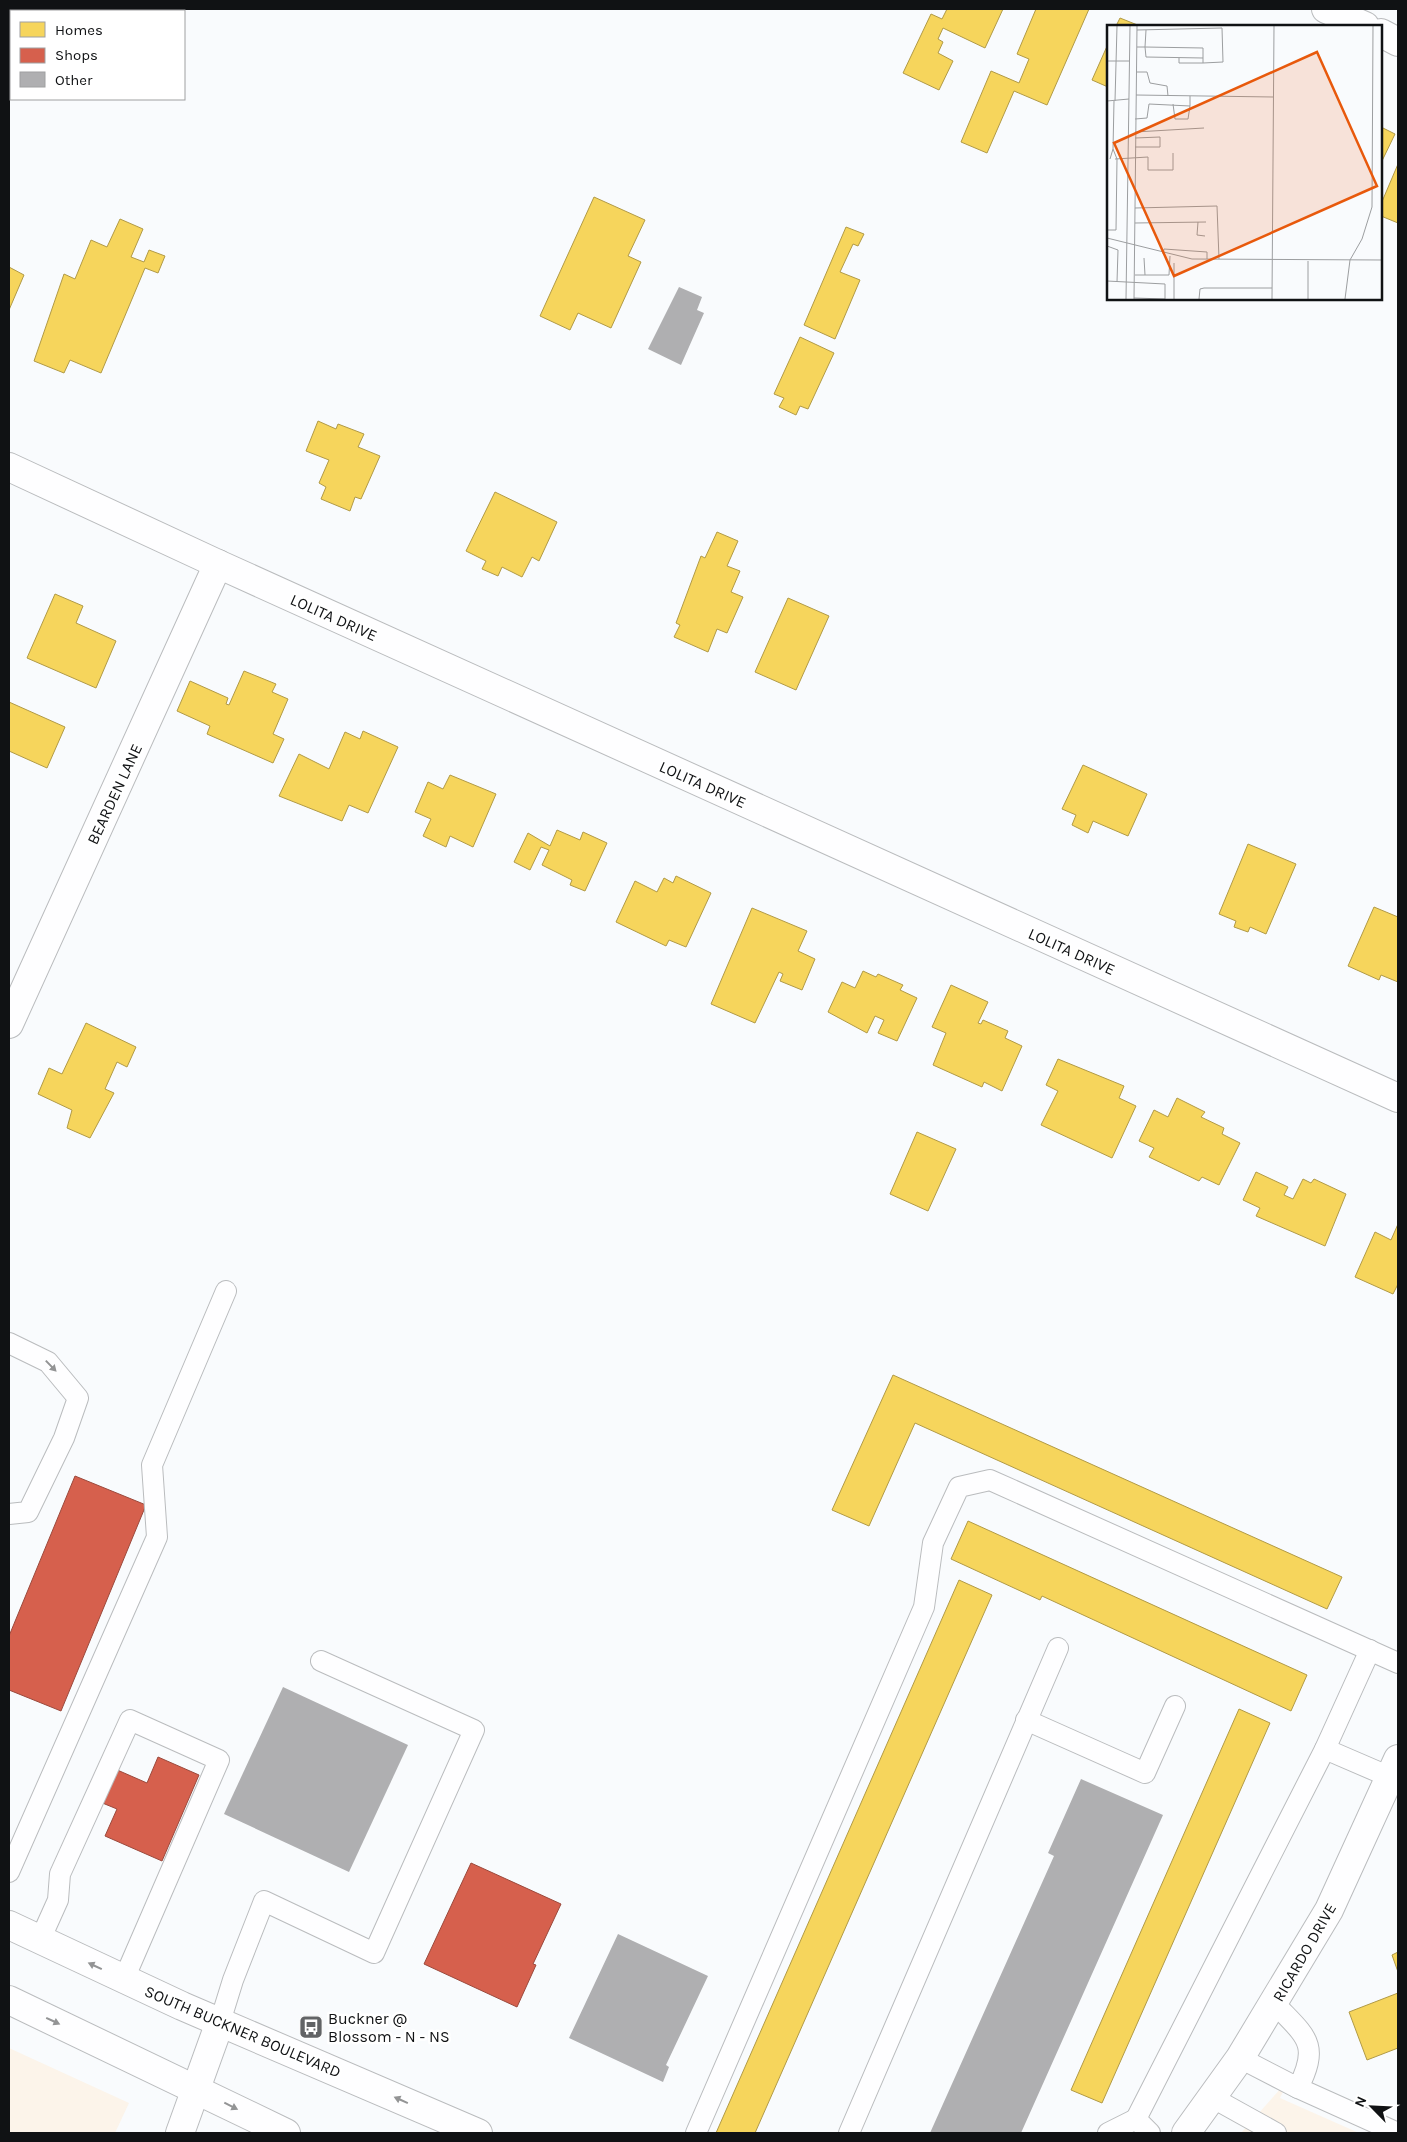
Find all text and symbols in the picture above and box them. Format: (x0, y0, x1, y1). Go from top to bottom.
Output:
legend (10, 10, 185, 100)
text: Homes (55, 21, 103, 39)
inset map (1107, 25, 1382, 300)
text: Shops (55, 46, 98, 64)
text: Other (55, 71, 93, 89)
street label: LOLITA DRIVE (287, 590, 380, 645)
street label: BEARDEN LANE (83, 741, 146, 848)
street label: LOLITA DRIVE (656, 757, 749, 812)
street label: LOLITA DRIVE (1025, 924, 1118, 979)
one-way arrow (45, 1360, 57, 1372)
street label: RICARDO DRIVE (1269, 1900, 1340, 2005)
one-way arrow (88, 1961, 102, 1969)
street label: SOUTH BUCKNER BOULEVARD (142, 1981, 344, 2082)
place label: Buckner @ Blossom - N - NS (328, 2009, 450, 2046)
bus stop icon: Buckner @ Blossom - N - NS (298, 2014, 324, 2040)
one-way arrow (46, 2017, 60, 2025)
north arrow (1347, 2082, 1397, 2132)
text: N (1351, 2094, 1370, 2110)
one-way arrow (394, 2095, 408, 2103)
one-way arrow (224, 2102, 238, 2110)

